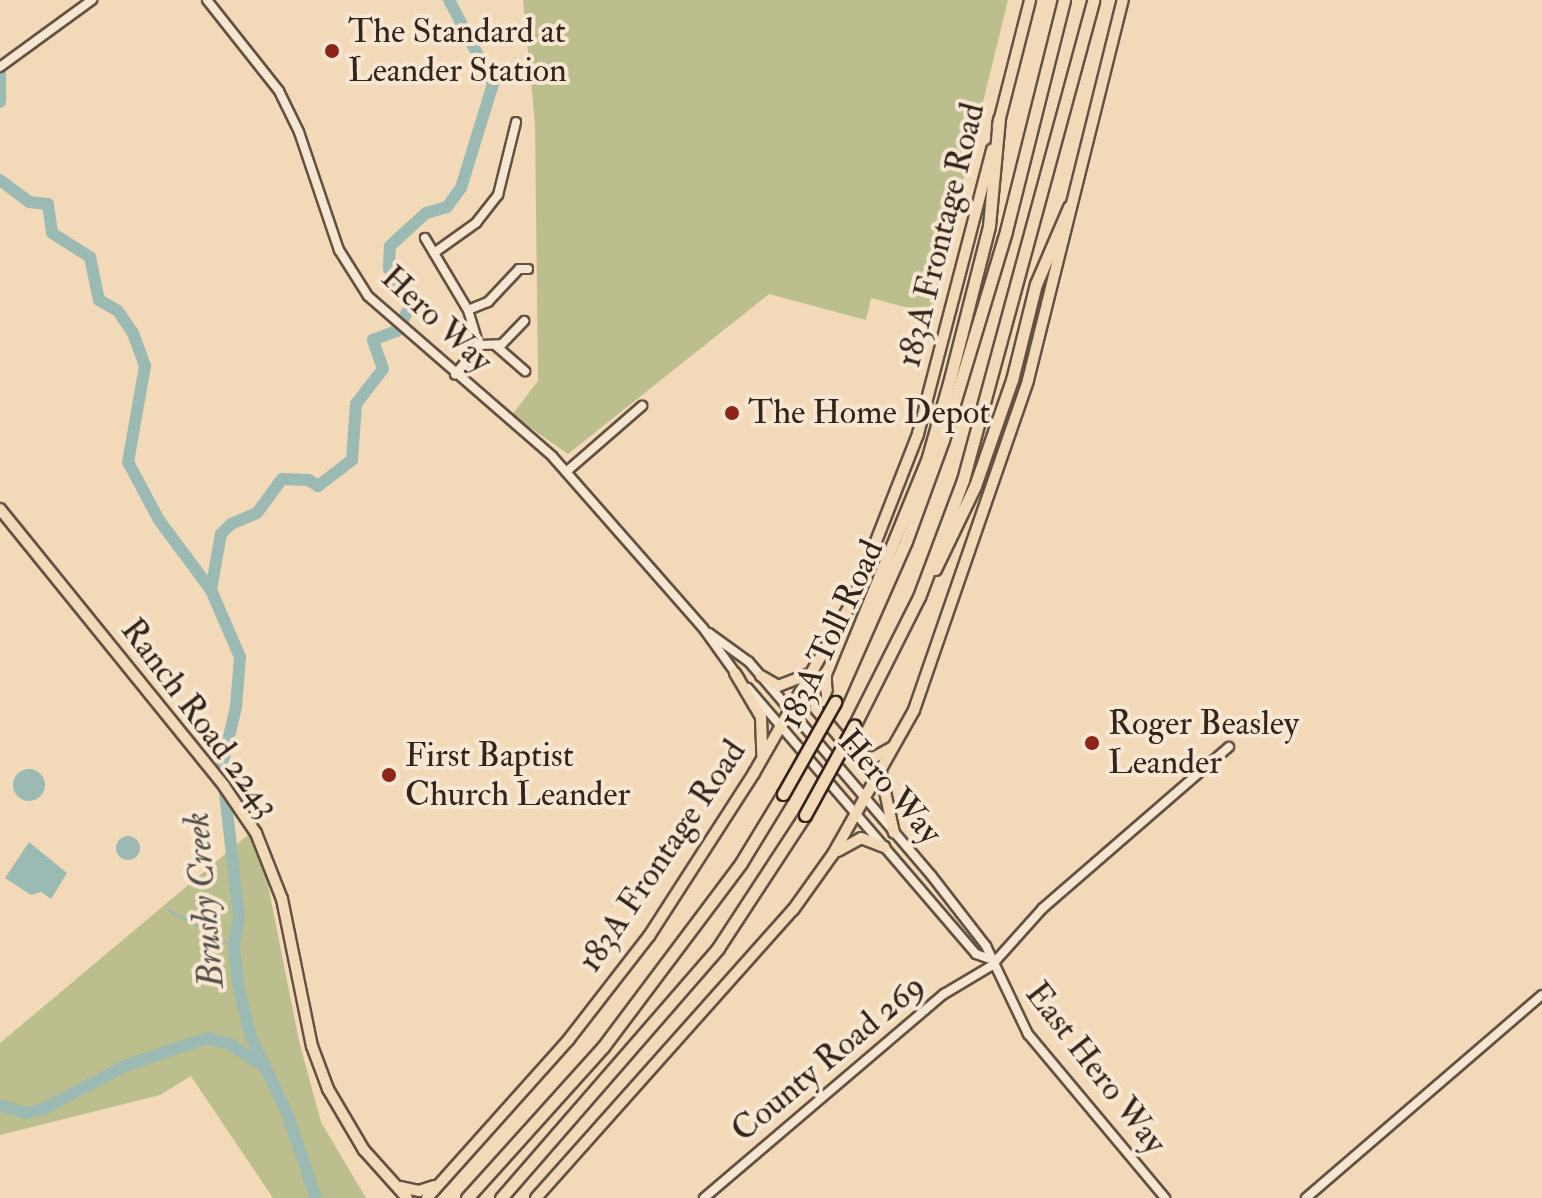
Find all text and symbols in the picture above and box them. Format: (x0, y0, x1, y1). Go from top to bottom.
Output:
place label: The Standard at Leander Station (348, 11, 567, 90)
marker: The Standard at Leander Station (323, 42, 341, 60)
street label: 183A Frontage Road (888, 99, 994, 371)
street label: Hero Way (373, 257, 501, 381)
place label: The Home Depot (748, 393, 990, 433)
marker: The Home Depot (723, 404, 741, 422)
street label: 183A Toll Road (770, 534, 892, 734)
street label: Ranch Road 2243 (112, 610, 288, 826)
place label: Roger Beasley Leander (1108, 703, 1299, 782)
street label: Hero Way (829, 722, 951, 852)
street label: 183A Frontage Road (569, 732, 755, 980)
marker: Roger Beasley Leander (1083, 734, 1101, 752)
place label: First Baptist Church Leander (405, 735, 630, 814)
marker: First Baptist Church Leander (380, 766, 398, 784)
water label: Brushy Creek (175, 810, 233, 990)
street label: County Road 269 (723, 965, 933, 1151)
street label: East Hero Way (1016, 974, 1176, 1162)

